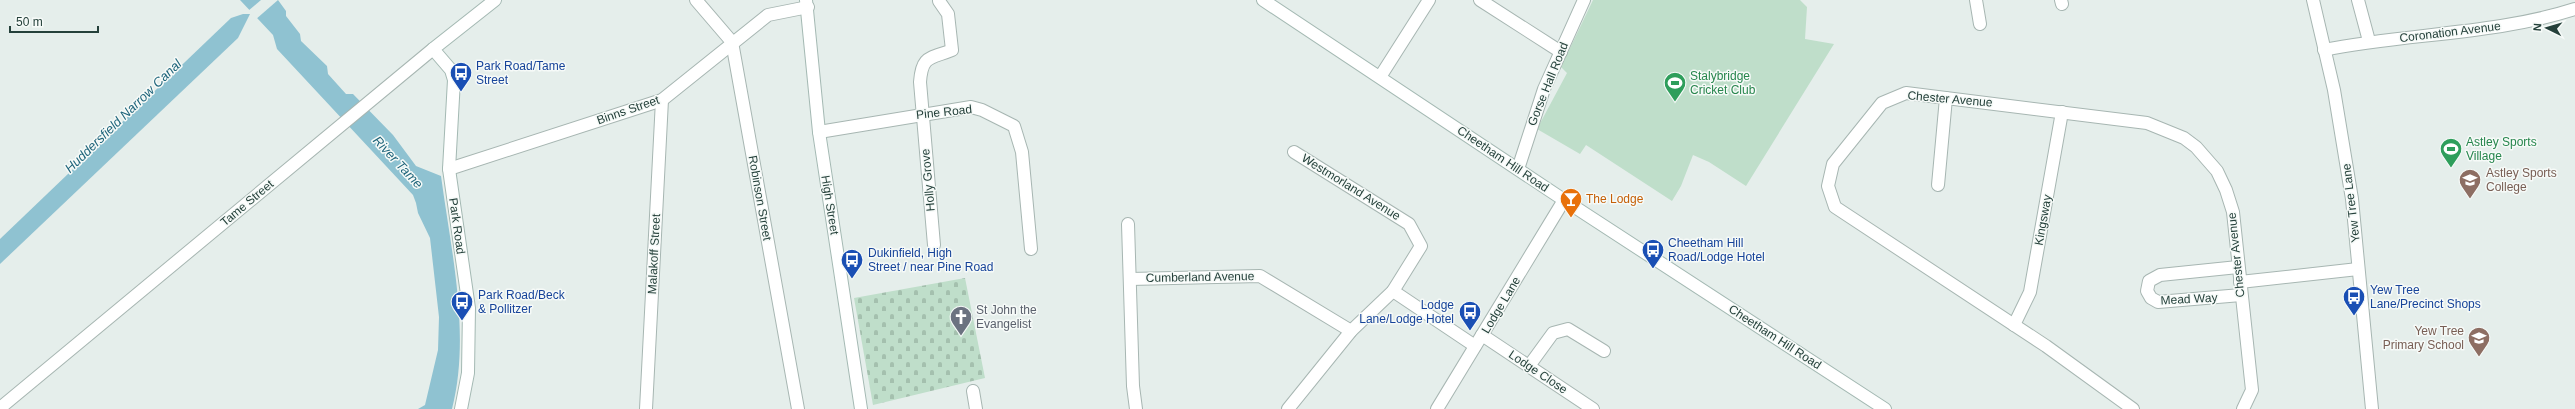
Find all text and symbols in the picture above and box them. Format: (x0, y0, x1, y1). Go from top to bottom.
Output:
scale bar (10, 8, 98, 34)
north arrow (2527, 8, 2567, 48)
text: 50 m (16, 15, 43, 29)
street label: Coronation Avenue (2399, 19, 2502, 45)
text: N (2531, 23, 2543, 32)
street label: Gorse Hall Road (1525, 40, 1571, 128)
water label: Huddersfield Narrow Canal (62, 56, 185, 176)
place label: Park Road/Tame Street (476, 59, 566, 87)
bus stop icon: Park Road/Tame Street (448, 60, 474, 93)
place label: Stalybridge Cricket Club (1690, 69, 1756, 97)
sports icon: Stalybridge Cricket Club (1662, 70, 1688, 103)
street label: Chester Avenue (1907, 88, 1993, 110)
street label: Binns Street (595, 93, 662, 127)
street label: Pine Road (915, 102, 973, 122)
street label: Cheetham Hill Road (1455, 123, 1551, 195)
water label: River Tame (370, 133, 426, 191)
place label: Astley Sports Village (2466, 135, 2537, 163)
sports icon: Astley Sports Village (2438, 136, 2464, 169)
street label: Holly Grove (918, 148, 938, 212)
street label: Westmorland Avenue (1299, 151, 1403, 223)
street label: Robinson Street (746, 154, 774, 242)
street label: Yew Tree Lane (2339, 162, 2363, 243)
place label: Astley Sports College (2486, 166, 2557, 194)
school or university icon: Astley Sports College (2457, 167, 2483, 200)
street label: High Street (818, 174, 842, 236)
street label: Tame Street (218, 176, 277, 229)
bar icon: The Lodge (1558, 186, 1584, 219)
place label: The Lodge (1586, 192, 1644, 206)
street label: Kingsway (2032, 193, 2054, 247)
street label: Park Road (446, 197, 468, 255)
street label: Chester Avenue (2225, 212, 2247, 298)
street label: Malakoff Street (645, 213, 663, 295)
place label: Cheetham Hill Road/Lodge Hotel (1668, 236, 1765, 264)
bus stop icon: Cheetham Hill Road/Lodge Hotel (1640, 237, 1666, 270)
place label: Dukinfield, High Street / near Pine Road (868, 246, 993, 274)
bus stop icon: Dukinfield, High Street / near Pine Road (839, 247, 865, 280)
street label: Cumberland Avenue (1146, 269, 1255, 285)
street label: Lodge Lane (1479, 274, 1523, 336)
place label: Yew Tree Lane/Precinct Shops (2370, 283, 2481, 311)
bus stop icon: Yew Tree Lane/Precinct Shops (2341, 284, 2367, 317)
place label: Park Road/Beck & Pollitzer (478, 288, 566, 316)
bus stop icon: Park Road/Beck & Pollitzer (449, 289, 475, 322)
street label: Mead Way (2160, 291, 2218, 307)
place label: Lodge Lane/Lodge Hotel (1359, 298, 1454, 326)
bus stop icon: Lodge Lane/Lodge Hotel (1457, 299, 1483, 332)
street label: Cheetham Hill Road (1726, 302, 1824, 372)
place label: St John the Evangelist (976, 303, 1037, 331)
church icon: St John the Evangelist (948, 304, 974, 337)
place label: Yew Tree Primary School (2383, 324, 2464, 352)
school or university icon: Yew Tree Primary School (2466, 325, 2492, 358)
street label: Lodge Close (1506, 347, 1570, 397)

